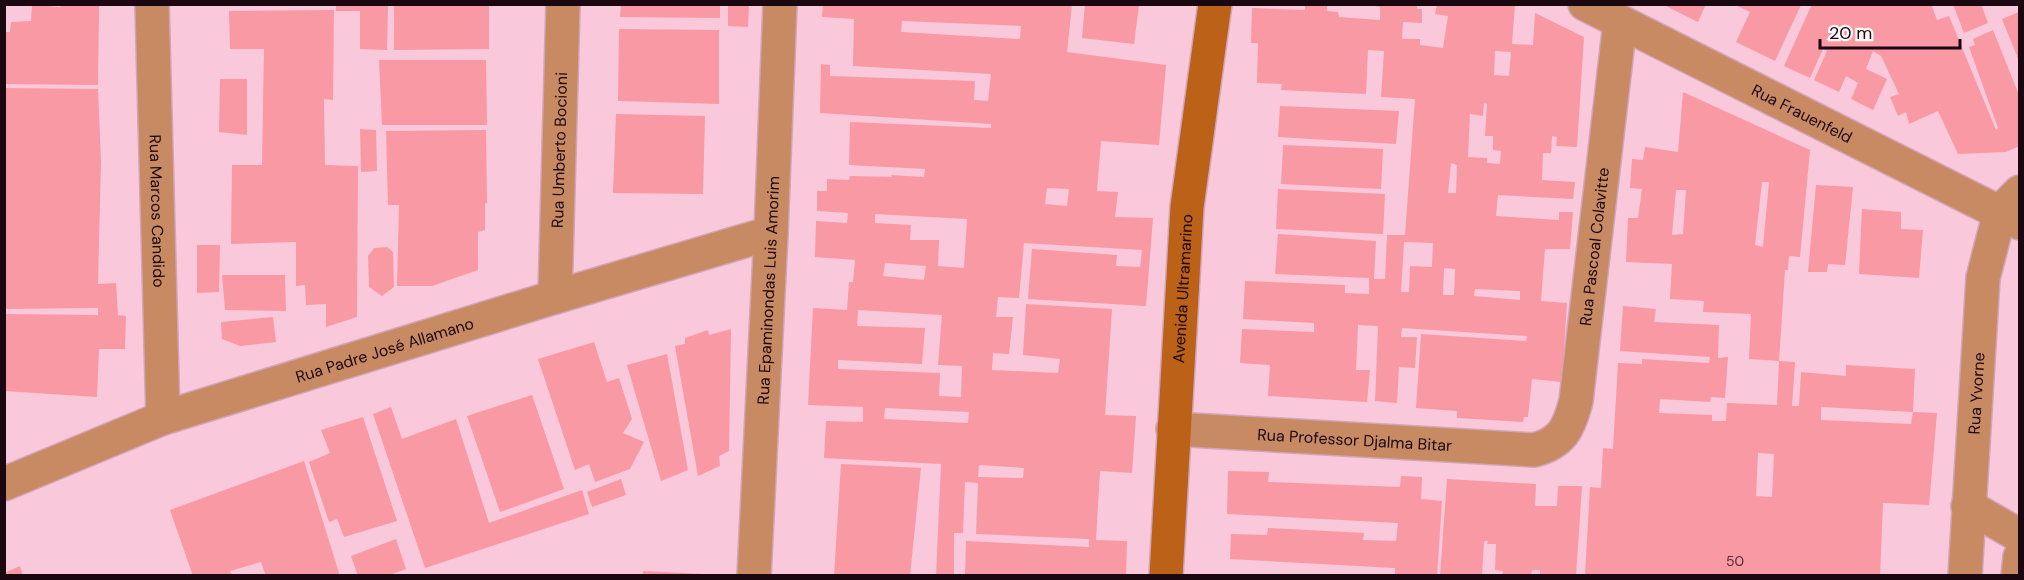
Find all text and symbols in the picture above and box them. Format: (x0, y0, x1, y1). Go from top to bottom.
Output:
scale bar (1820, 12, 1960, 50)
text: 20 m (1829, 21, 1872, 45)
street label: Rua Umberto Bocioni (547, 72, 572, 228)
street label: Rua Frauenfeld (1748, 80, 1856, 148)
street label: Rua Marcos Candido (144, 134, 170, 288)
street label: Rua Pascoal Colavitte (1575, 166, 1614, 327)
street label: Rua Epaminondas Luis Amorim (753, 176, 784, 405)
street label: Avenida Ultramarino (1168, 213, 1198, 364)
street label: Rua Padre José Allamano (293, 313, 476, 387)
street label: Rua Yvorne (1964, 352, 1989, 435)
street label: Rua Professor Djalma Bitar (1257, 424, 1453, 456)
house number: 50 (1726, 552, 1744, 570)

